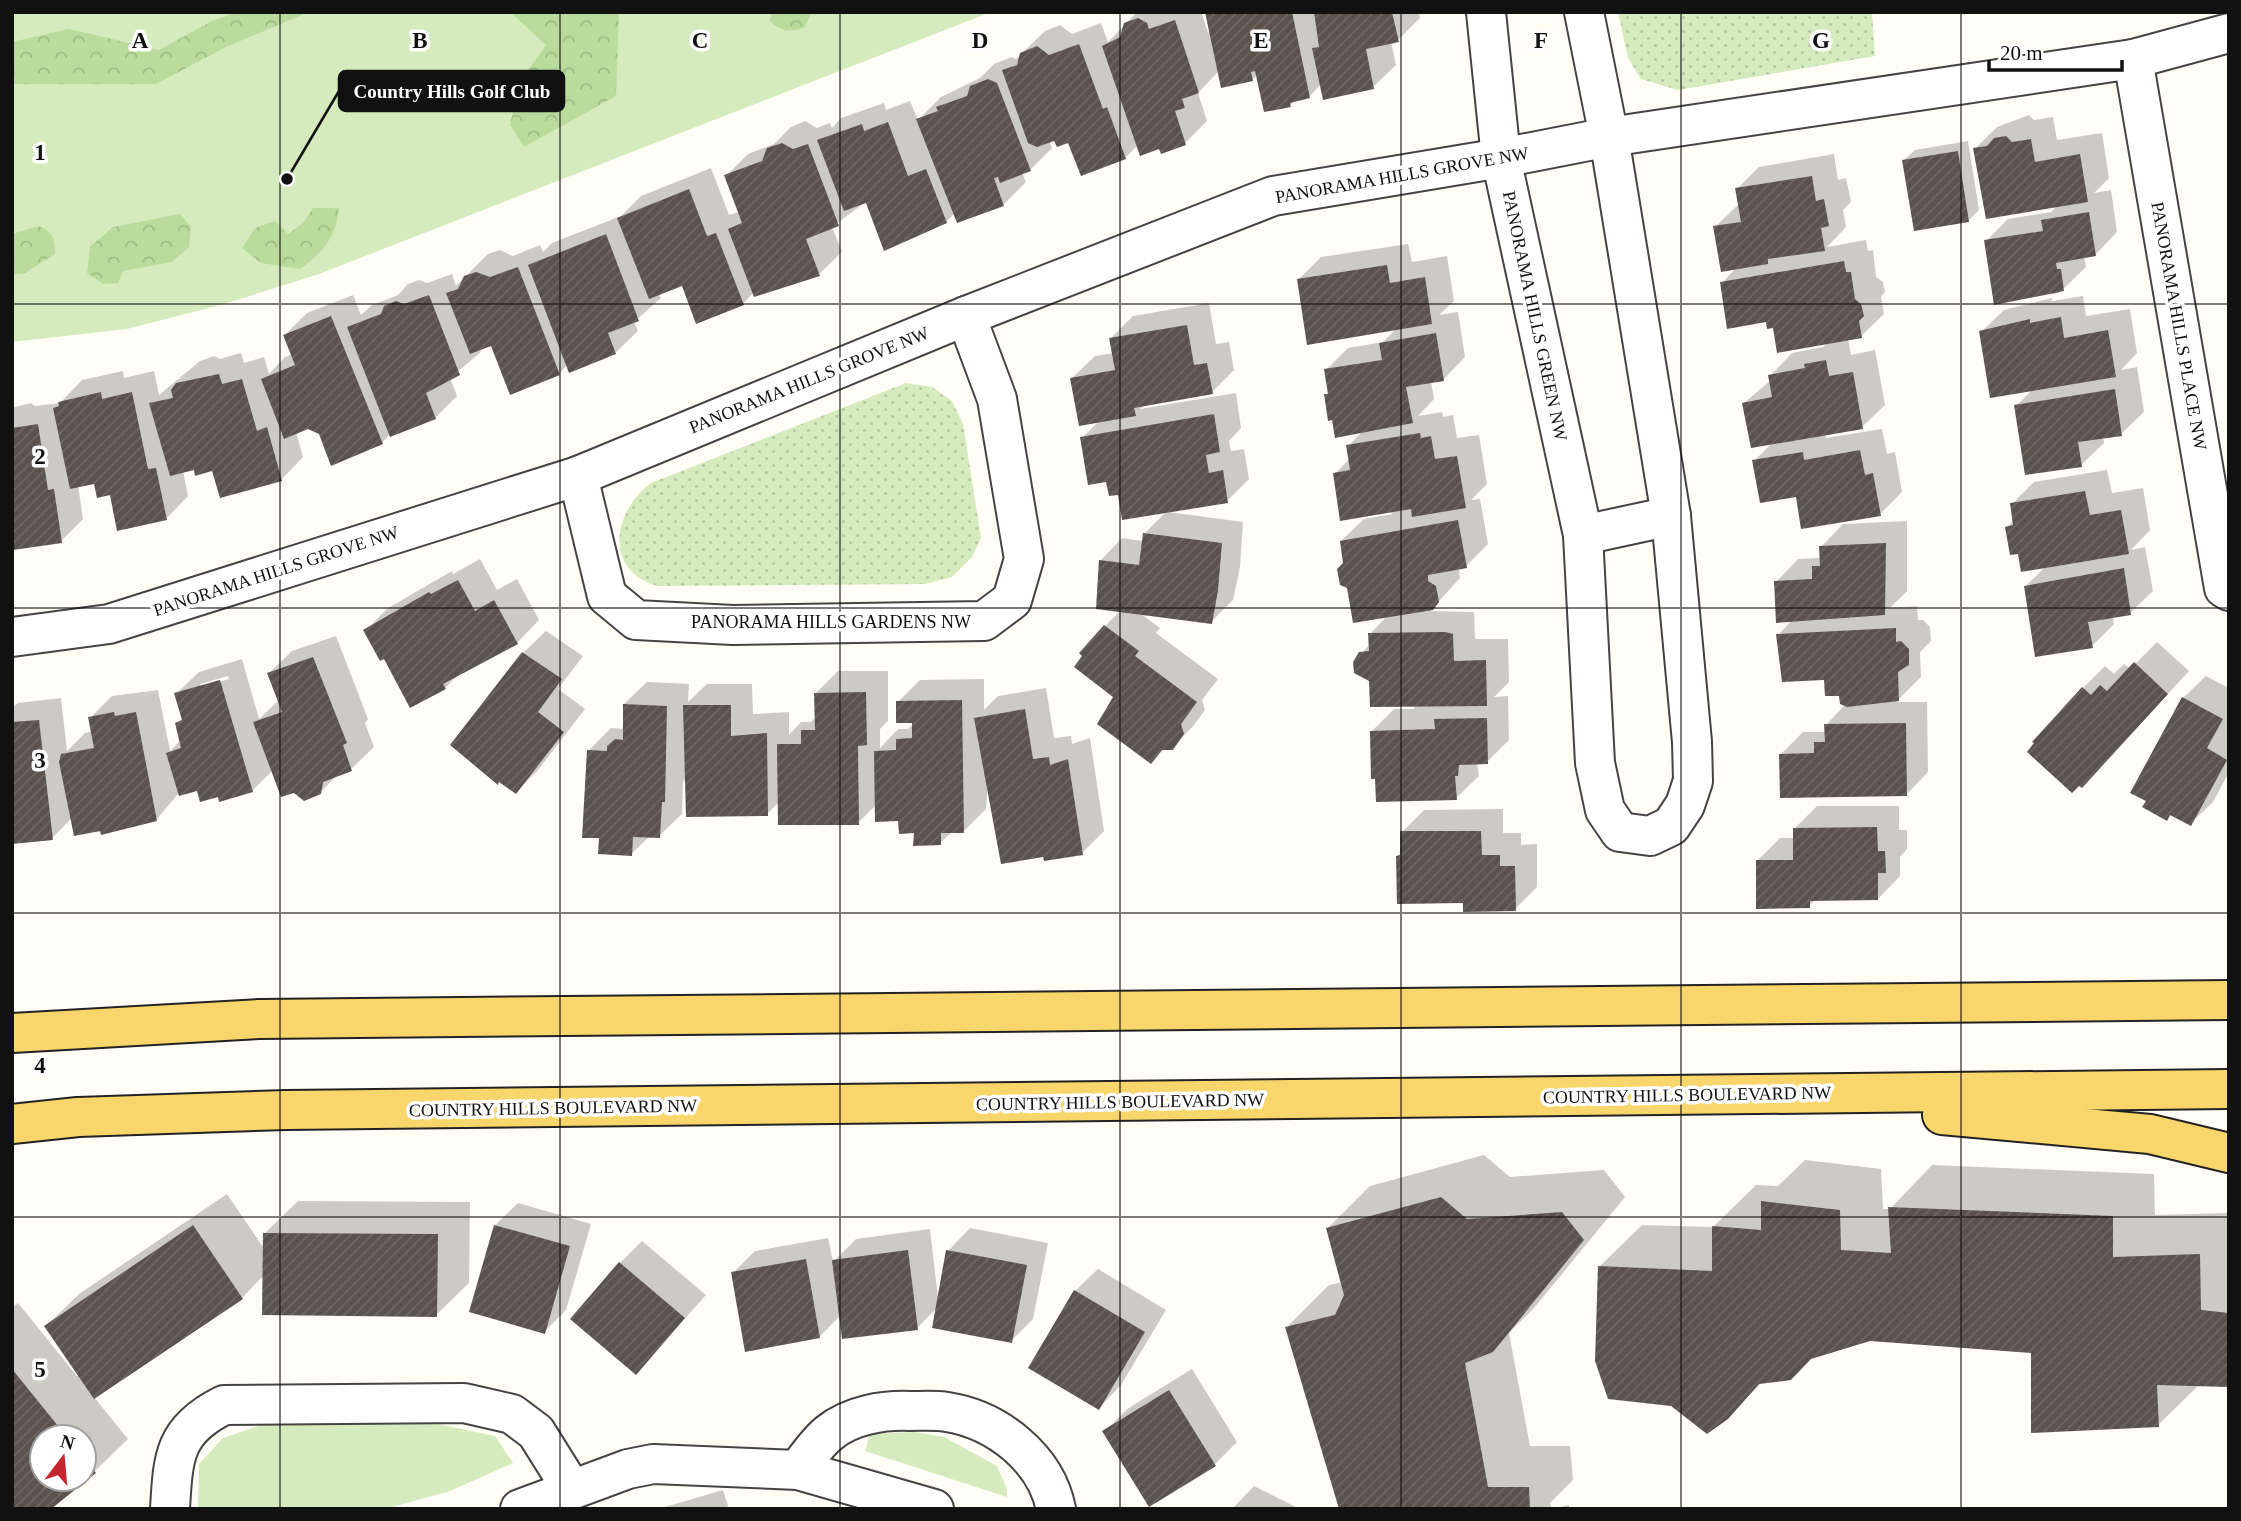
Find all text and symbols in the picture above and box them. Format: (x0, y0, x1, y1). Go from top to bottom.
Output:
text: A (132, 28, 149, 53)
text: B (412, 28, 428, 53)
text: C (692, 28, 708, 53)
text: D (972, 28, 988, 53)
text: E (1253, 28, 1269, 53)
text: F (1534, 28, 1548, 53)
text: G (1812, 28, 1830, 53)
scale bar (1989, 28, 2122, 72)
text: 20 m (2000, 41, 2043, 65)
callout: Country Hills Golf Club (339, 71, 564, 111)
text: Country Hills Golf Club (354, 81, 550, 102)
text: 1 (34, 140, 46, 165)
street label: PANORAMA HILLS GROVE NW (1274, 143, 1530, 207)
street label: PANORAMA HILLS GREEN NW (1499, 189, 1571, 443)
street label: PANORAMA HILLS PLACE NW (2147, 200, 2211, 452)
street label: PANORAMA HILLS GROVE NW (686, 323, 932, 437)
text: 2 (34, 444, 46, 469)
street label: PANORAMA HILLS GROVE NW (151, 522, 401, 620)
street label: PANORAMA HILLS GARDENS NW (691, 612, 971, 632)
text: 3 (34, 748, 46, 773)
text: 4 (34, 1053, 46, 1078)
street label: COUNTRY HILLS BOULEVARD NW (1543, 1082, 1831, 1108)
street label: COUNTRY HILLS BOULEVARD NW (976, 1089, 1264, 1115)
street label: COUNTRY HILLS BOULEVARD NW (409, 1095, 697, 1121)
text: 5 (34, 1357, 46, 1382)
north arrow (28, 1423, 98, 1493)
text: N (58, 1430, 77, 1454)

